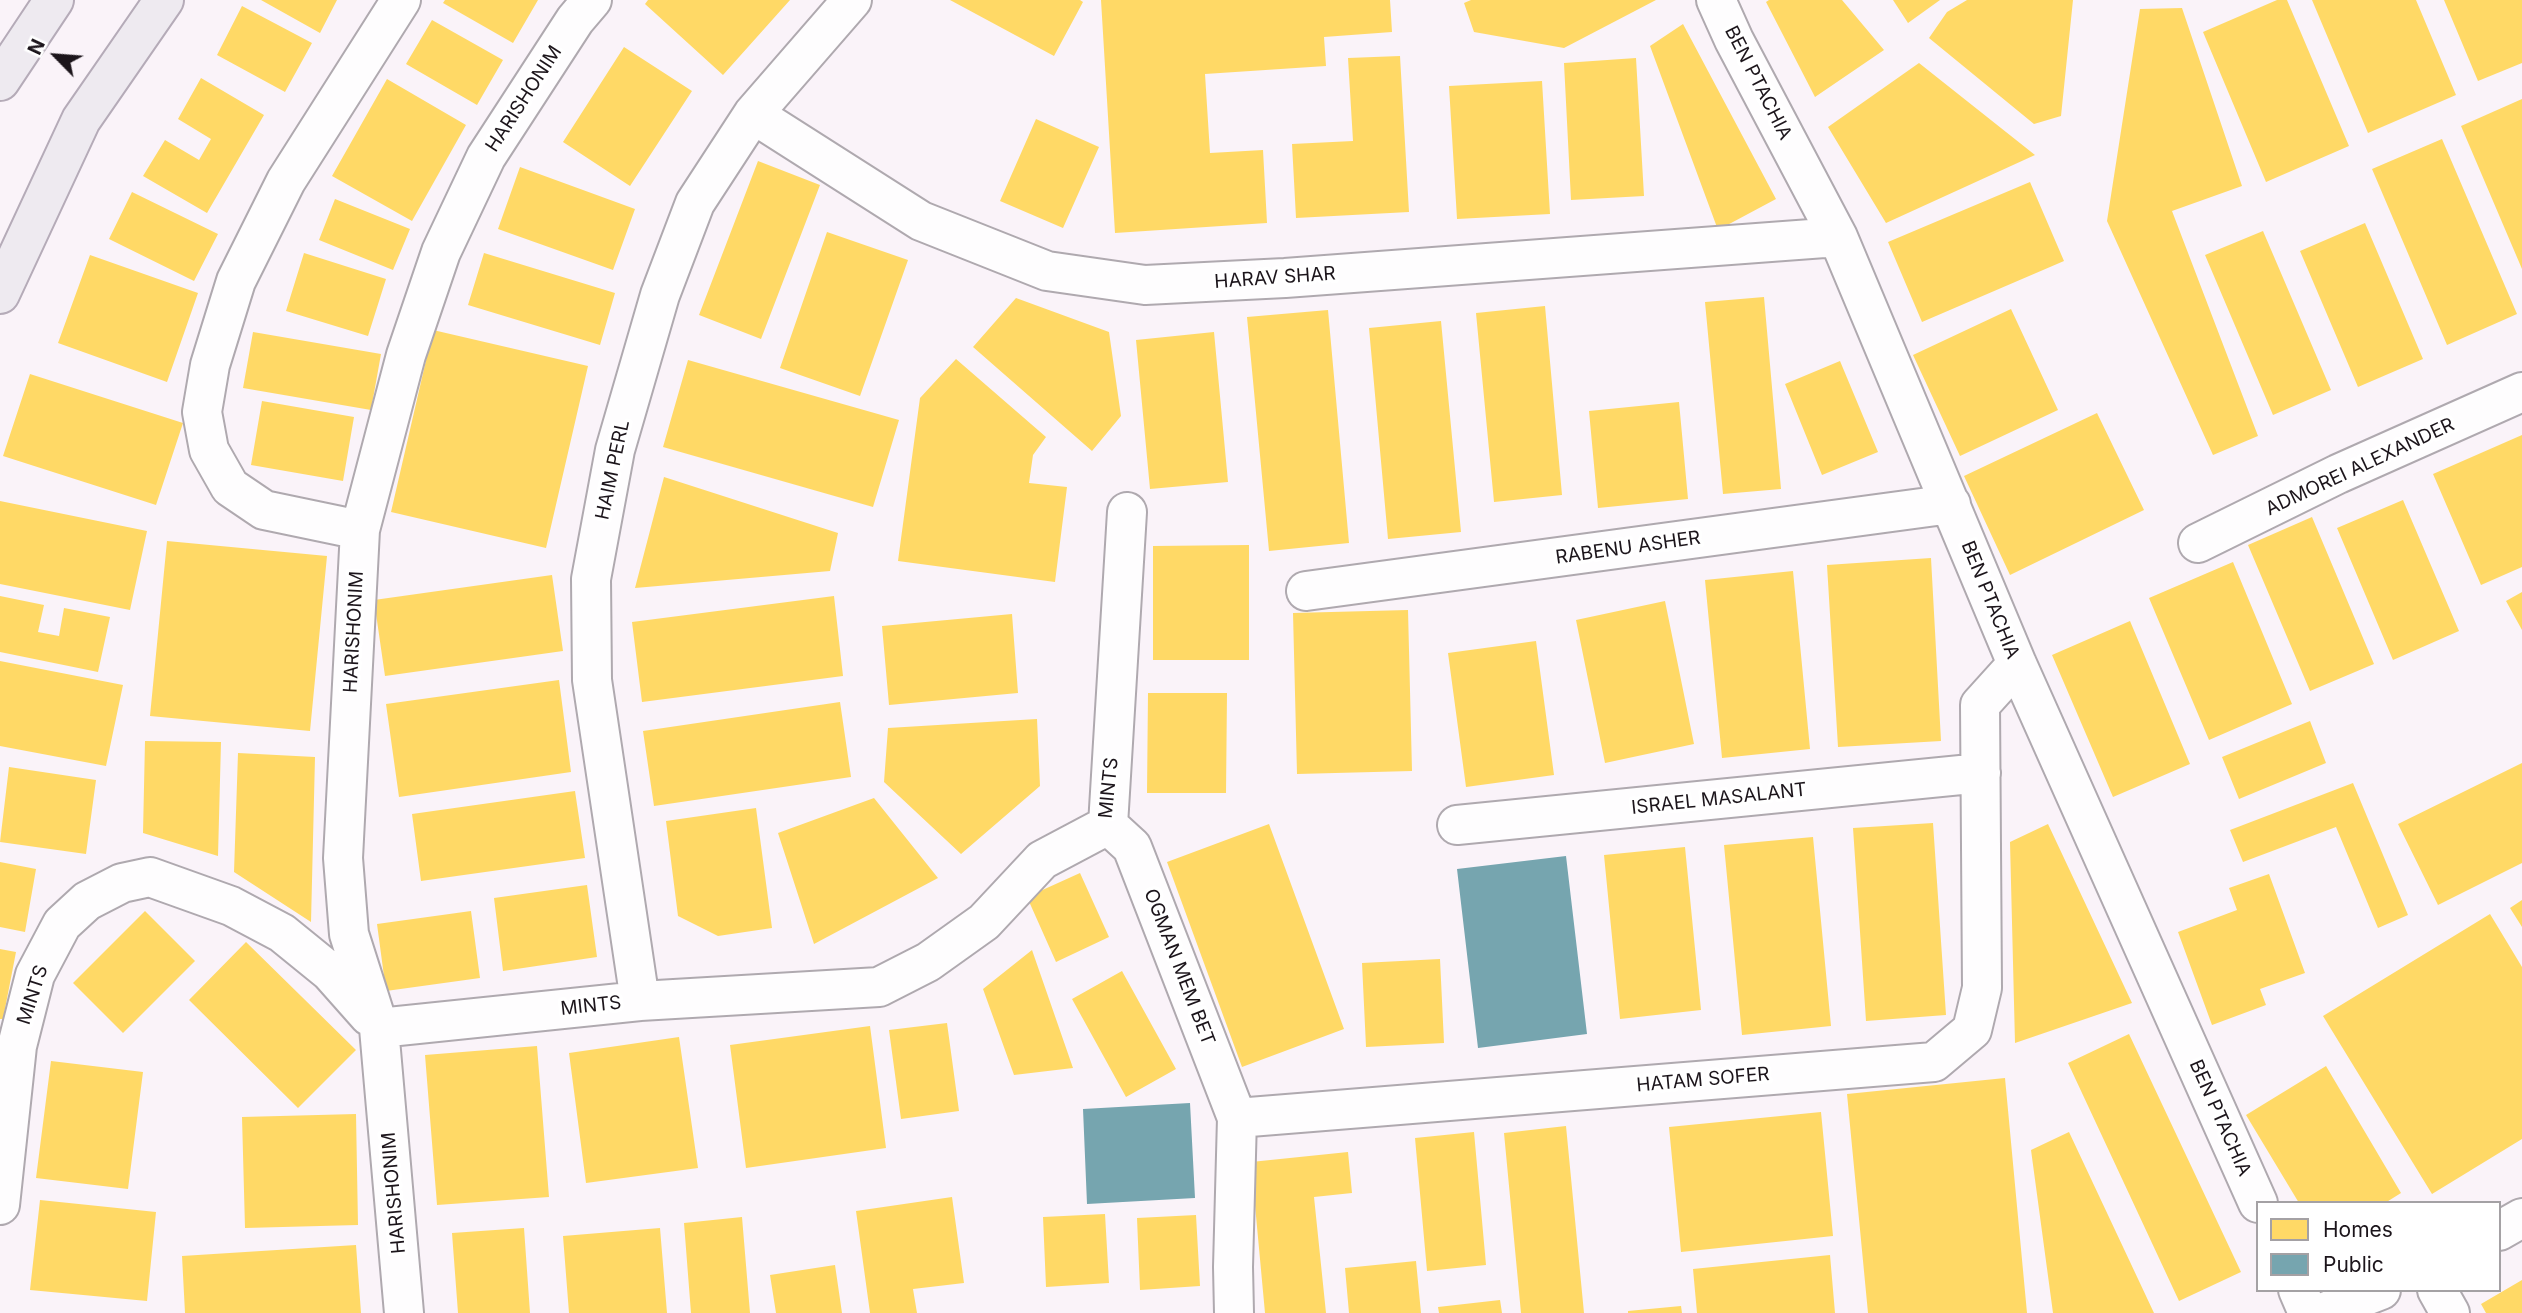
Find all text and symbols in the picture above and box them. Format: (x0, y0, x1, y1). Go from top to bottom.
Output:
north arrow (21, 21, 91, 91)
street label: BEN PTACHIA (1719, 22, 1797, 144)
text: N (23, 35, 50, 58)
street label: HARISHONIM (481, 42, 567, 156)
street label: HARAV SHAR (1214, 262, 1336, 294)
street label: ADMOREI ALEXANDER (2262, 413, 2458, 521)
street label: HAIM PERL (591, 418, 635, 522)
street label: RABENU ASHER (1554, 527, 1702, 569)
street label: BEN PTACHIA (1956, 538, 2024, 662)
street label: HARISHONIM (339, 570, 369, 694)
street label: MINTS (1094, 756, 1124, 820)
street label: ISRAEL MASALANT (1630, 778, 1808, 820)
street label: OGMAN MEM BET (1139, 886, 1219, 1048)
street label: MINTS (13, 962, 53, 1028)
street label: MINTS (559, 991, 623, 1021)
street label: BEN PTACHIA (2184, 1056, 2256, 1180)
street label: HATAM SOFER (1636, 1063, 1770, 1097)
street label: HARISHONIM (377, 1131, 411, 1255)
legend (2256, 1201, 2501, 1292)
text: Homes (2323, 1217, 2393, 1242)
text: Public (2323, 1252, 2384, 1277)

